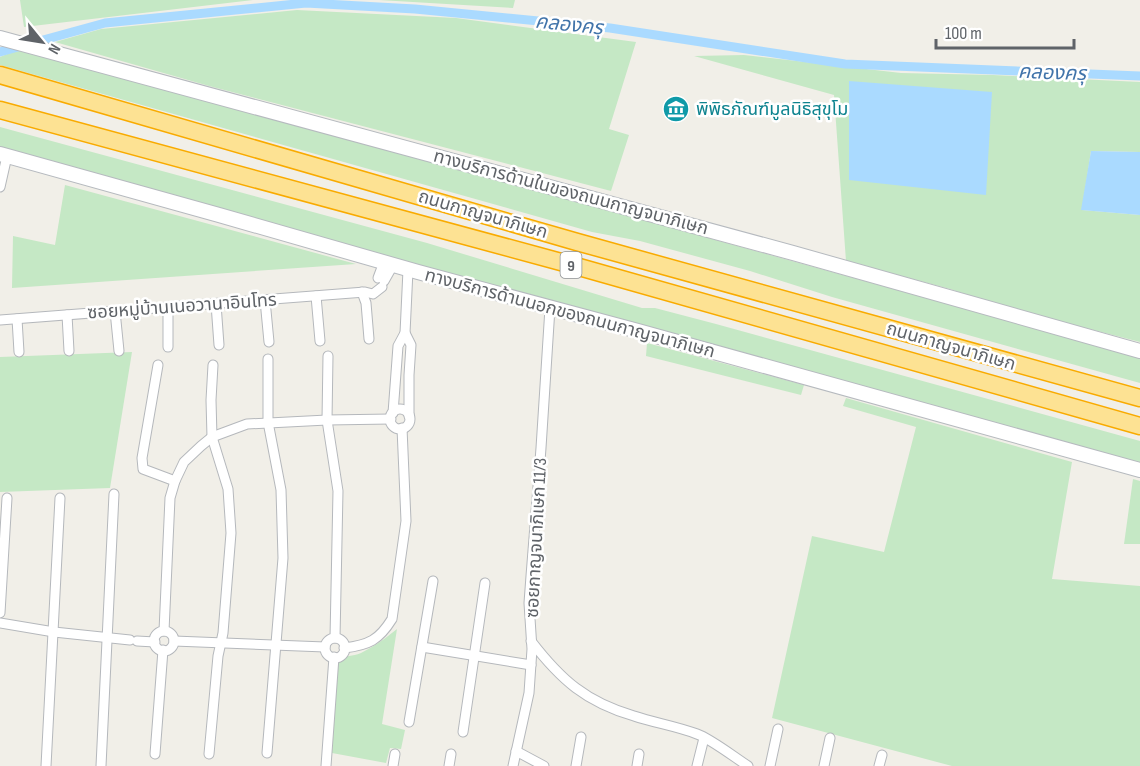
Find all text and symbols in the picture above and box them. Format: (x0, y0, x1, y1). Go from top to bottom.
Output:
water label: คลองครุ (534, 10, 605, 41)
north arrow (12, 12, 72, 72)
scale bar (936, 12, 1074, 50)
text: 100 m (945, 23, 982, 44)
text: N (43, 40, 64, 57)
water label: คลองครุ (1018, 60, 1088, 86)
museum icon: พิพิธภัณฑ์มูลนิธิสุขุโม (661, 94, 691, 124)
place label: พิพิธภัณฑ์มูลนิธิสุขุโม (696, 99, 848, 121)
street label: ทางบริการด้านในของถนนกาญจนาภิเษก (431, 145, 711, 239)
street label: ถนนกาญจนาภิเษก (416, 185, 550, 243)
road number: 9 (560, 252, 582, 278)
street label: ทางบริการด้านนอกของถนนกาญจนาภิเษก (422, 265, 717, 362)
street label: ซอยหมู่บ้านเนอวานาอินโทร (87, 289, 278, 325)
street label: ถนนกาญจนาภิเษก (884, 318, 1018, 375)
street label: ซอยกาญจนาภิเษก 11/3 (522, 457, 551, 619)

